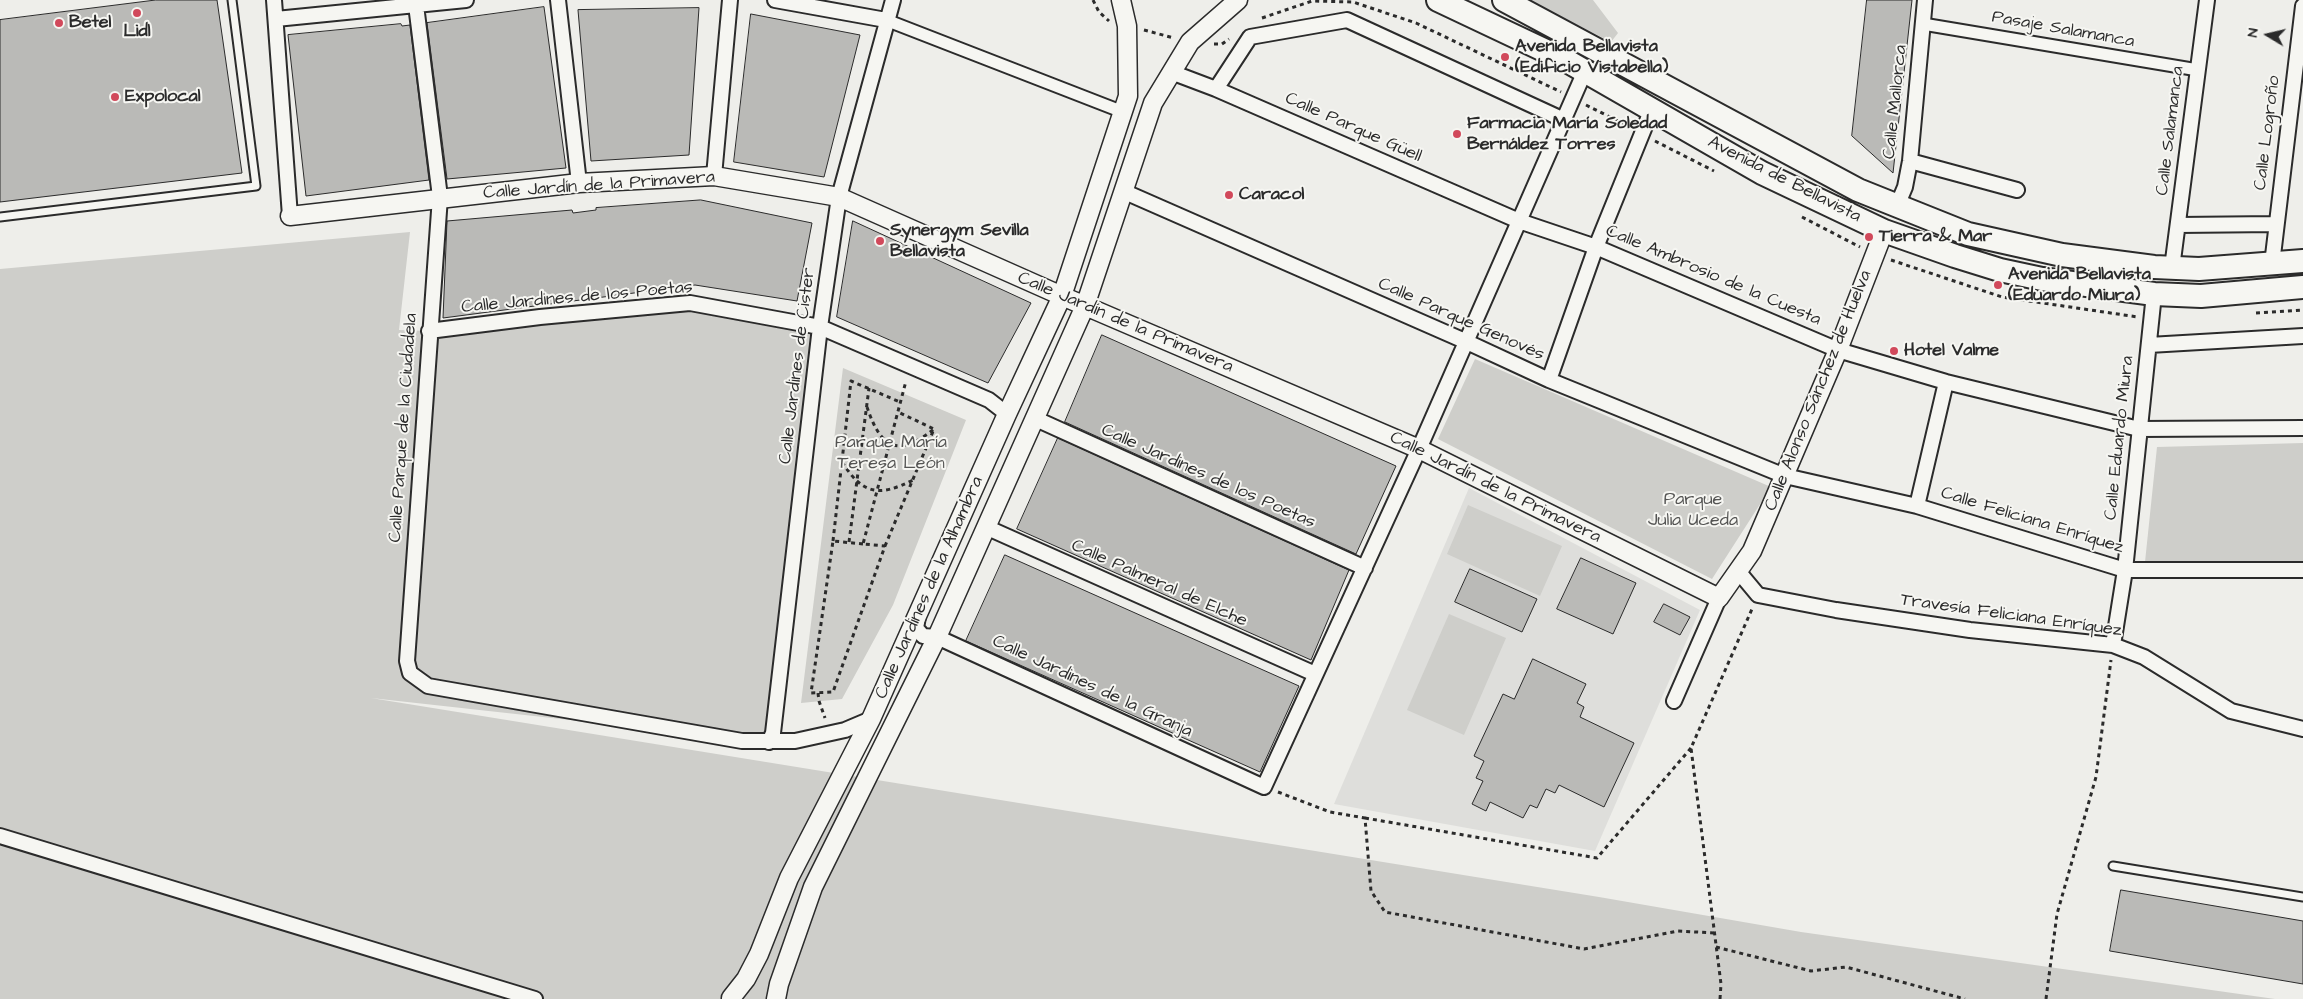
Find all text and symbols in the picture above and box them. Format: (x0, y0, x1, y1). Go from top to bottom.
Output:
marker: Lidl (131, 7, 143, 19)
street label: Pasaje Salamanca (1990, 7, 2136, 53)
north arrow (2243, 10, 2293, 60)
place label: Betel (69, 12, 111, 34)
marker: Betel (53, 17, 65, 29)
place label: Lidl (123, 21, 151, 43)
text: N (2243, 27, 2264, 39)
place label: Avenida Bellavista (Edificio Vistabella) (1515, 36, 1668, 78)
street label: Calle Mallorca (1879, 44, 1913, 160)
marker: Avenida Bellavista (Edificio Vistabella) (1499, 51, 1511, 63)
street label: Calle Salamanca (2152, 65, 2190, 197)
street label: Calle Logroño (2250, 74, 2286, 192)
place label: Expolocal (125, 86, 201, 108)
street label: Calle Parque Güell (1281, 88, 1425, 168)
marker: Expolocal (109, 91, 121, 103)
place label: Farmacia María Soledad Bernáldez Torres (1467, 113, 1667, 156)
marker: Farmacia María Soledad Bernáldez Torres (1451, 128, 1463, 140)
street label: Avenida de Bellavista (1704, 132, 1864, 228)
street label: Calle Jardín de la Primavera (482, 167, 716, 205)
place label: Caracol (1239, 184, 1304, 206)
marker: Caracol (1223, 189, 1235, 201)
place label: Synergym Sevilla Bellavista (890, 220, 1029, 262)
street label: Calle Ambrosio de la Cuesta (1602, 221, 1824, 331)
place label: Tierra & Mar (1879, 226, 1992, 248)
marker: Tierra & Mar (1863, 231, 1875, 243)
marker: Synergym Sevilla Bellavista (874, 235, 886, 247)
place label: Avenida Bellavista (Eduardo Miura) (2008, 264, 2151, 306)
street label: Calle Jardines de Cister (775, 267, 821, 465)
street label: Calle Jardín de la Primavera (1014, 268, 1236, 378)
street label: Calle Alonso Sánchez de Huelva (1761, 268, 1877, 514)
street label: Calle Parque Genovés (1374, 274, 1548, 366)
street label: Calle Jardines de los Poetas (460, 277, 694, 319)
marker: Avenida Bellavista (Eduardo Miura) (1992, 279, 2004, 291)
street label: Calle Parque de la Ciudadela (385, 313, 423, 543)
place label: Hotel Valme (1904, 340, 1999, 362)
marker: Hotel Valme (1888, 345, 1900, 357)
street label: Calle Eduardo Miura (2101, 355, 2139, 521)
street label: Calle Jardines de los Poetas (1098, 420, 1318, 534)
street label: Calle Jardín de la Primavera (1386, 427, 1604, 549)
park label: Parque María Teresa León (835, 432, 947, 474)
street label: Calle Jardines de la Alhambra (871, 473, 989, 703)
street label: Calle Feliciana Enríquez (1938, 483, 2126, 559)
park label: Parque Julia Uceda (1648, 489, 1738, 532)
street label: Calle Palmeral de Elche (1068, 535, 1250, 633)
street label: Travesía Feliciana Enríquez (1899, 590, 2123, 642)
street label: Calle Jardines de la Granja (988, 631, 1196, 743)

